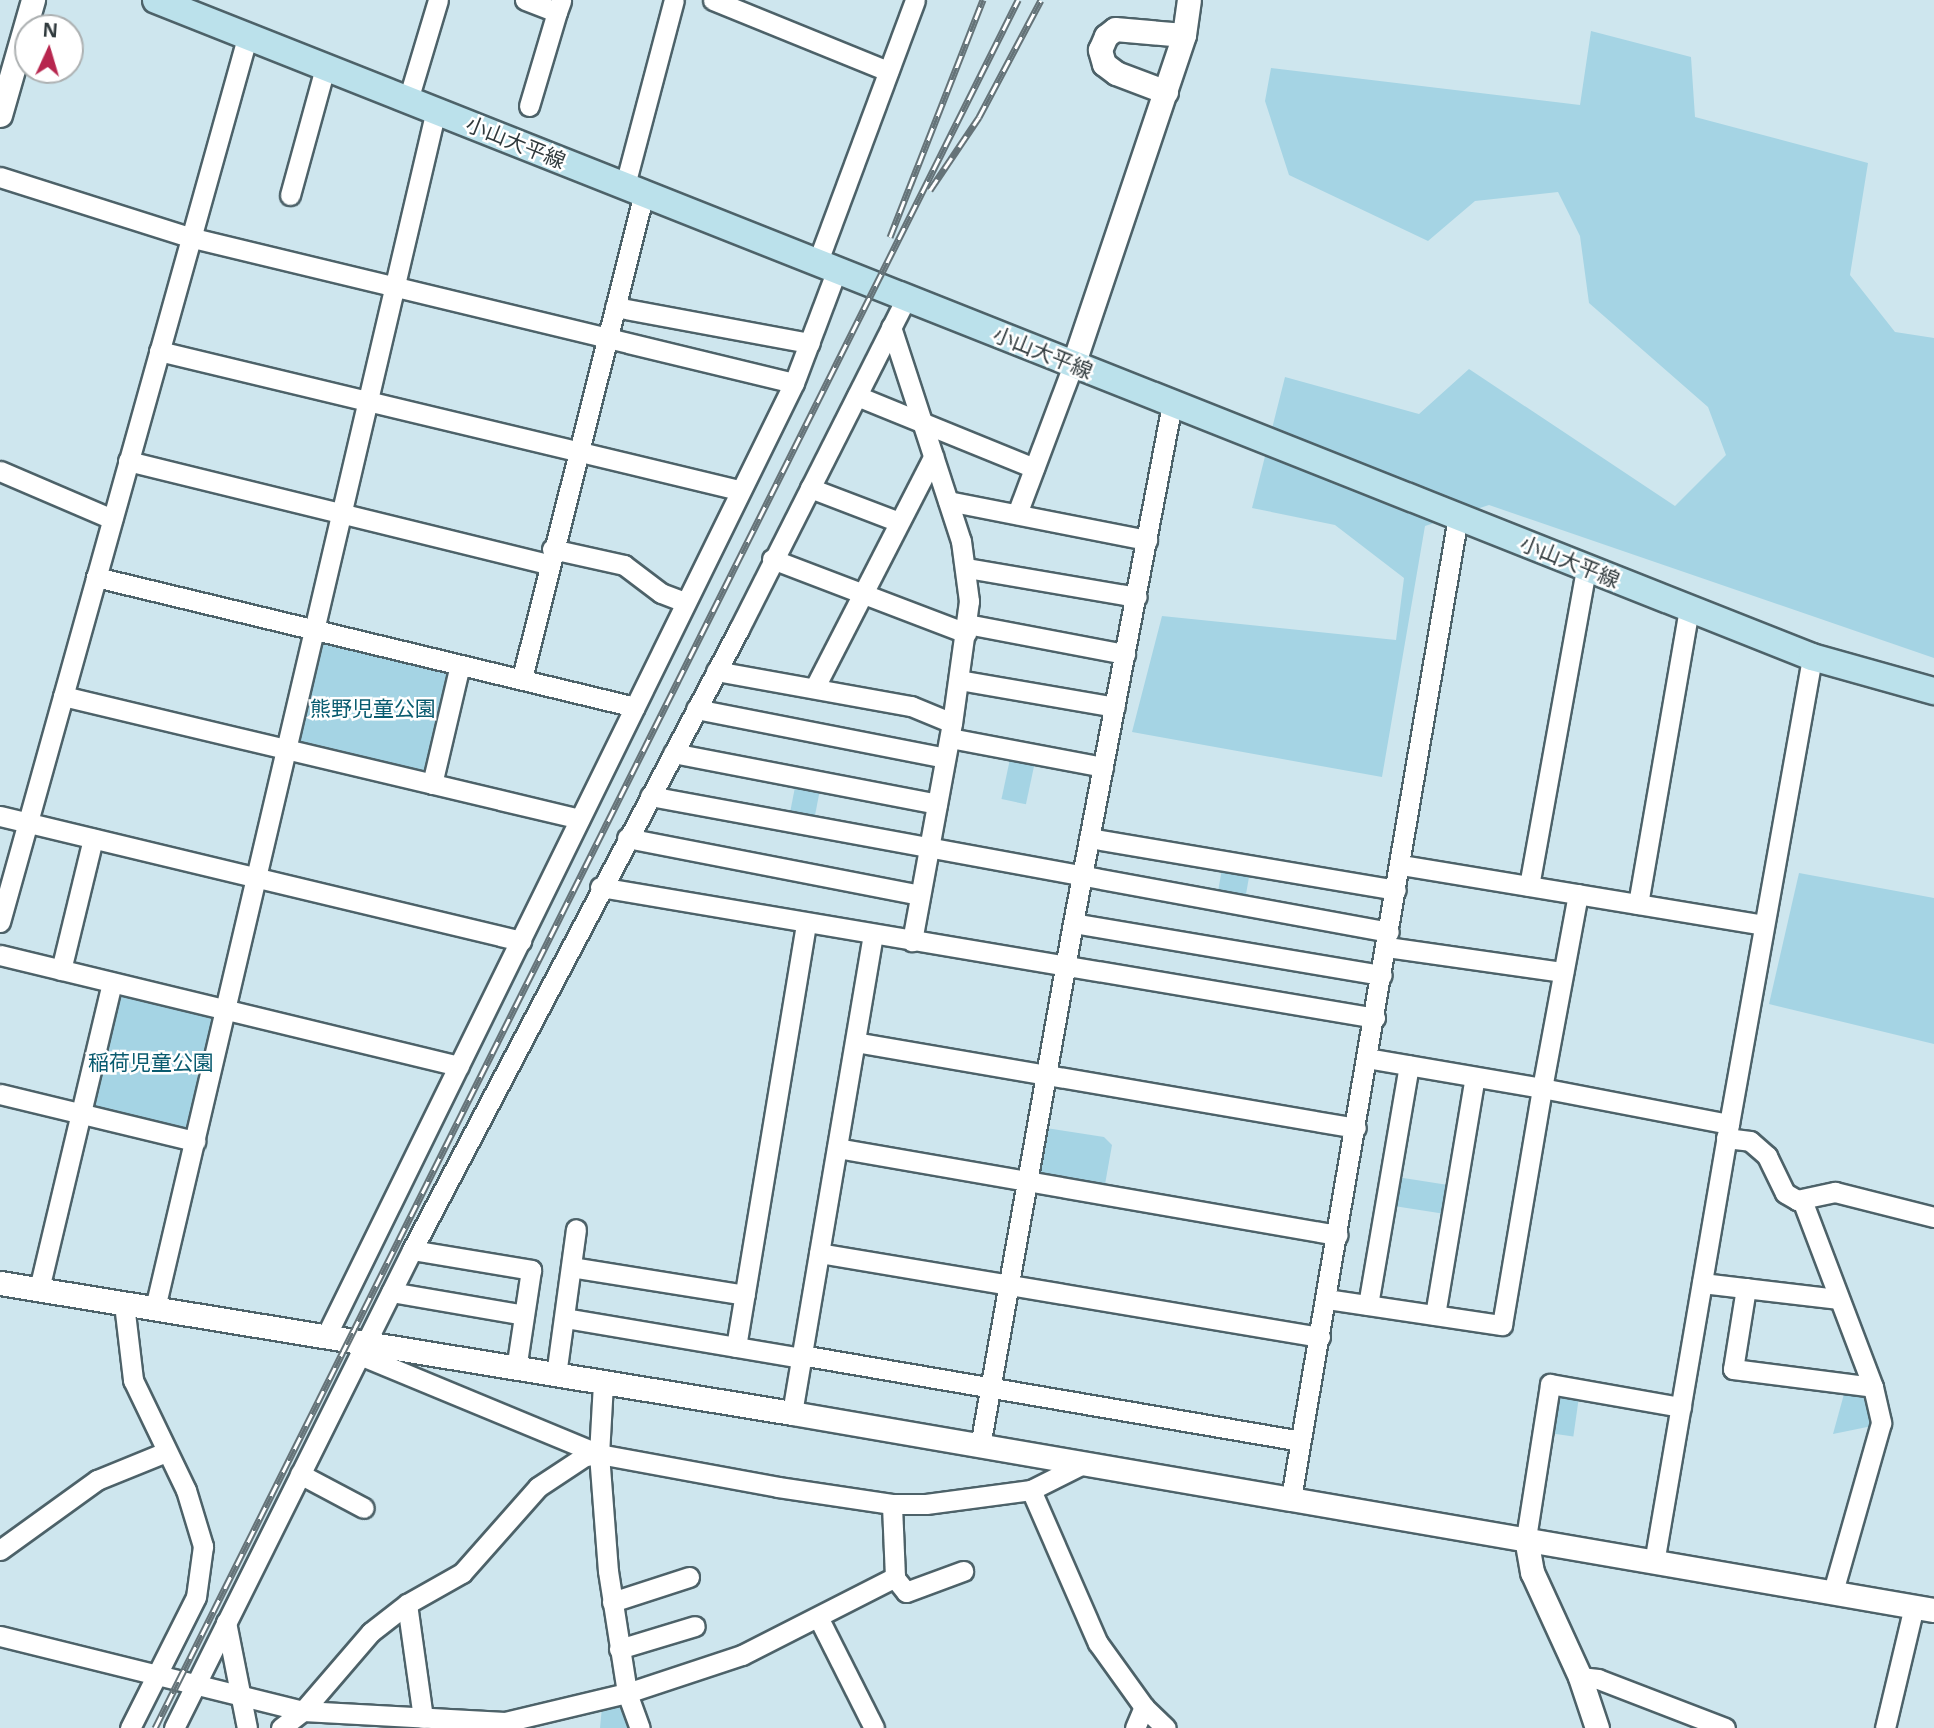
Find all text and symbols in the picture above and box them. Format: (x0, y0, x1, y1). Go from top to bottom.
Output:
north arrow (14, 14, 84, 84)
text: N (42, 17, 59, 44)
street label: 小山大平線 (463, 111, 569, 173)
street label: 小山大平線 (990, 321, 1096, 383)
street label: 小山大平線 (1517, 530, 1623, 592)
park label: 熊野児童公園 (310, 695, 436, 721)
park label: 稲荷児童公園 (88, 1049, 214, 1075)

